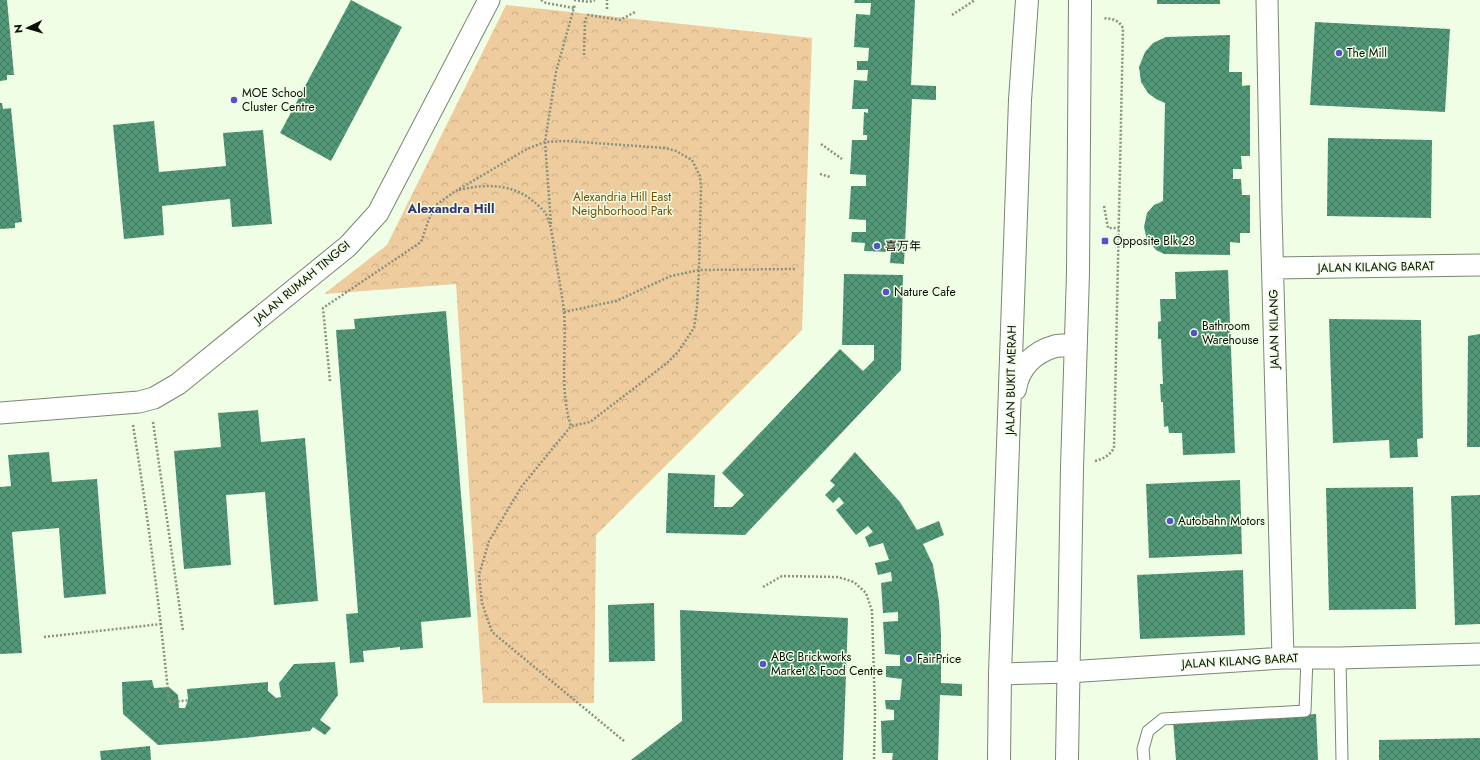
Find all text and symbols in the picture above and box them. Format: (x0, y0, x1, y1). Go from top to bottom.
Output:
north arrow (8, 8, 48, 48)
text: N (10, 24, 26, 34)
place label: The Mill (1347, 44, 1387, 62)
marker: The Mill (1334, 48, 1344, 58)
place label: MOE School Cluster Centre (242, 84, 315, 116)
marker: MOE School Cluster Centre (229, 95, 239, 105)
park label: Alexandria Hill East Neighborhood Park (572, 188, 673, 220)
district label: Alexandra Hill (407, 199, 494, 218)
place label: Opposite Blk 28 (1113, 232, 1195, 250)
street label: JALAN RUMAH TINGGI (248, 236, 354, 329)
marker: Opposite Blk 28 (1100, 236, 1110, 246)
place label: 喜万年 (885, 237, 921, 255)
marker: 喜万年 (872, 241, 882, 251)
street label: JALAN KILANG BARAT (1315, 257, 1435, 277)
place label: Nature Cafe (894, 283, 956, 301)
marker: Nature Cafe (881, 287, 891, 297)
street label: JALAN KILANG (1264, 289, 1284, 371)
place label: Bathroom Warehouse (1202, 317, 1259, 349)
street label: JALAN BUKIT MERAH (1001, 325, 1021, 437)
marker: Bathroom Warehouse (1189, 328, 1199, 338)
place label: Autobahn Motors (1178, 512, 1265, 530)
marker: Autobahn Motors (1165, 516, 1175, 526)
place label: ABC Brickworks Market & Food Centre (771, 648, 883, 680)
street label: JALAN KILANG BARAT (1179, 649, 1299, 673)
place label: FairPrice (917, 650, 961, 668)
marker: FairPrice (904, 654, 914, 664)
marker: ABC Brickworks Market & Food Centre (758, 659, 768, 669)

